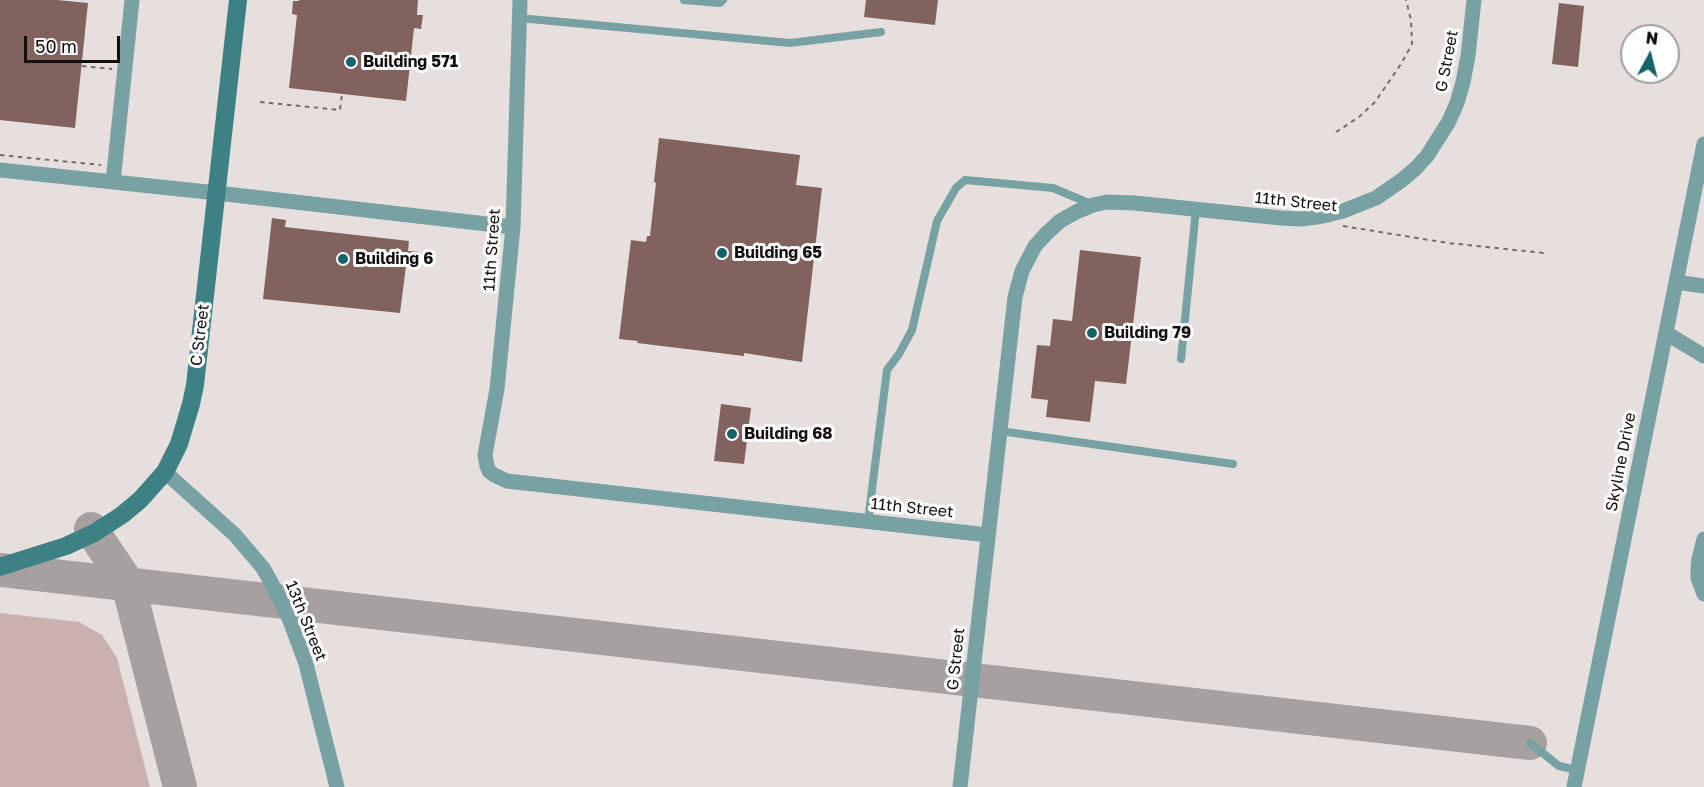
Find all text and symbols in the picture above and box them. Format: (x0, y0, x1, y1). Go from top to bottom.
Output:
scale bar (27, 24, 123, 62)
north arrow (1620, 24, 1680, 84)
text: N (1645, 27, 1659, 49)
street label: G Street (1432, 28, 1462, 94)
text: 50 m (35, 35, 77, 57)
place label: Building 571 (363, 52, 458, 72)
marker: Building 571 (344, 55, 358, 69)
street label: 11th Street (1254, 188, 1338, 216)
street label: 11th Street (480, 208, 504, 292)
place label: Building 65 (734, 243, 822, 263)
marker: Building 65 (715, 246, 729, 260)
place label: Building 6 (355, 249, 433, 269)
marker: Building 6 (336, 252, 350, 266)
street label: C Street (187, 303, 213, 367)
place label: Building 79 (1104, 323, 1191, 343)
marker: Building 79 (1085, 326, 1099, 340)
street label: Skyline Drive (1602, 411, 1640, 513)
place label: Building 68 (744, 424, 833, 444)
marker: Building 68 (725, 427, 739, 441)
street label: 11th Street (870, 494, 954, 522)
street label: 13th Street (281, 578, 331, 664)
street label: G Street (943, 627, 969, 691)

